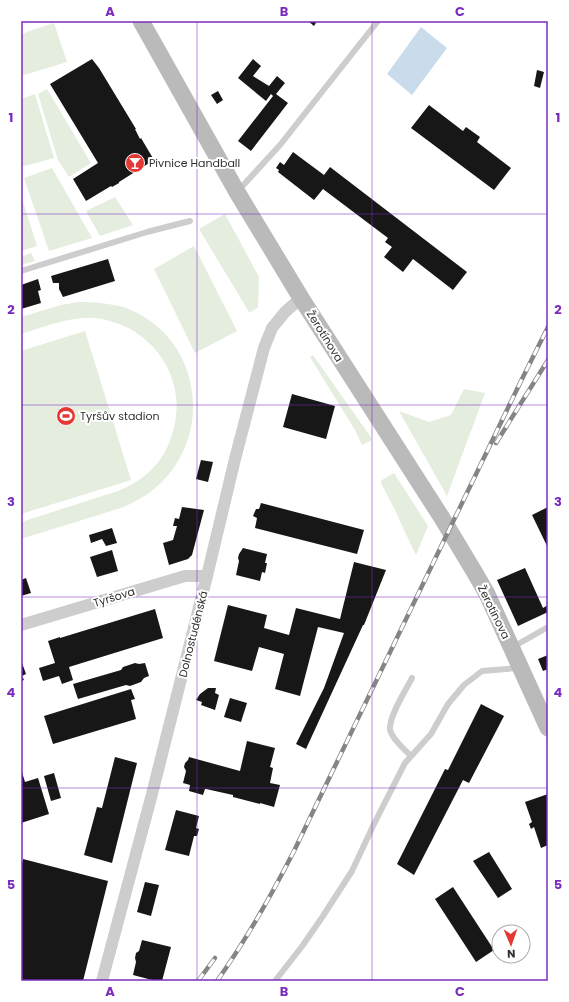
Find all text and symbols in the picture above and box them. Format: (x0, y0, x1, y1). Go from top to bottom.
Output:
text: A (105, 2, 115, 21)
text: B (280, 2, 289, 21)
text: C (455, 2, 465, 21)
text: 1 (9, 108, 13, 127)
text: 1 (556, 108, 560, 127)
bar icon: Pivnice Handball (124, 152, 146, 174)
place label: Pivnice Handball (149, 155, 240, 171)
text: 2 (7, 300, 15, 319)
text: 2 (554, 300, 562, 319)
street label: Žerotínova (303, 307, 347, 365)
sports icon: Tyršův stadion (55, 405, 77, 427)
place label: Tyršův stadion (80, 408, 160, 424)
text: 3 (7, 492, 15, 511)
text: 3 (554, 492, 562, 511)
street label: Žerotínova (474, 582, 514, 642)
street label: Tyršova (91, 583, 137, 611)
street label: Dolnostudénská (175, 589, 211, 679)
text: 4 (7, 683, 16, 702)
text: 4 (554, 683, 563, 702)
text: 5 (7, 875, 15, 894)
text: 5 (554, 875, 562, 894)
north arrow (491, 924, 531, 964)
text: N (507, 946, 516, 962)
text: A (105, 982, 115, 1001)
text: B (280, 982, 289, 1001)
text: C (455, 982, 465, 1001)

